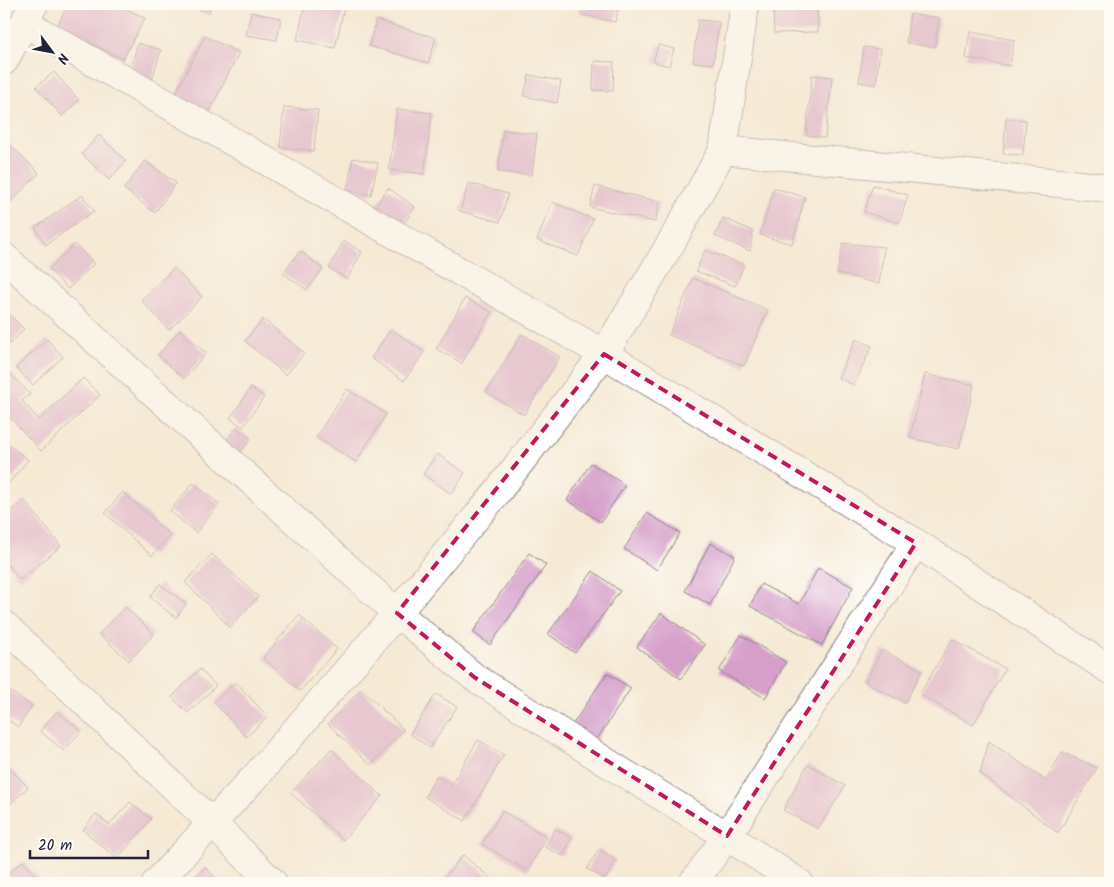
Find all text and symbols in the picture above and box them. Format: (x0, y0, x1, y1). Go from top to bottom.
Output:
north arrow (28, 28, 78, 78)
text: N (50, 49, 74, 68)
scale bar (30, 827, 148, 859)
text: 20 m (38, 834, 72, 858)

